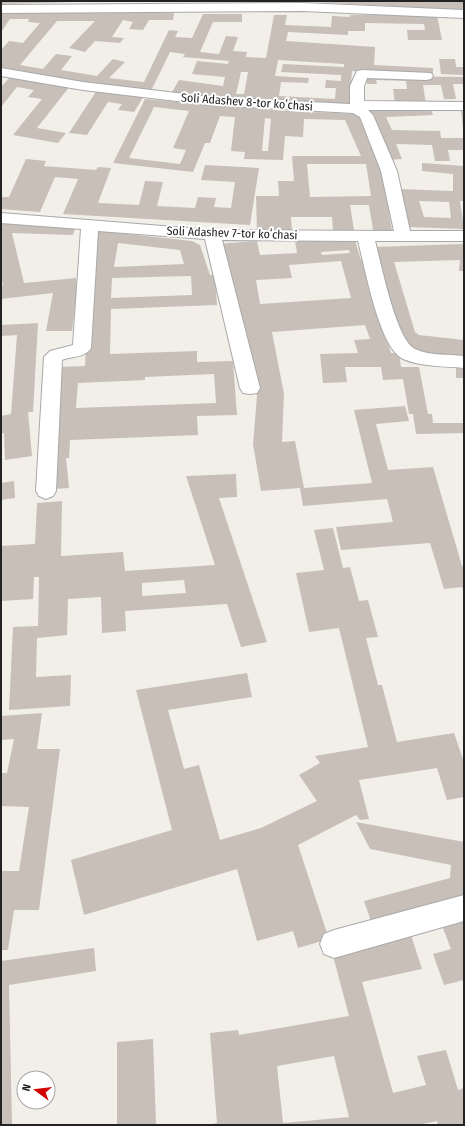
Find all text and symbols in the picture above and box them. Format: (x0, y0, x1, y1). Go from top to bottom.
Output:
street label: Soli Adashev 8-tor koʻchasi (181, 89, 313, 114)
street label: Soli Adashev 7-tor koʻchasi (166, 223, 298, 242)
north arrow (16, 1070, 56, 1110)
text: N (20, 1083, 34, 1092)

